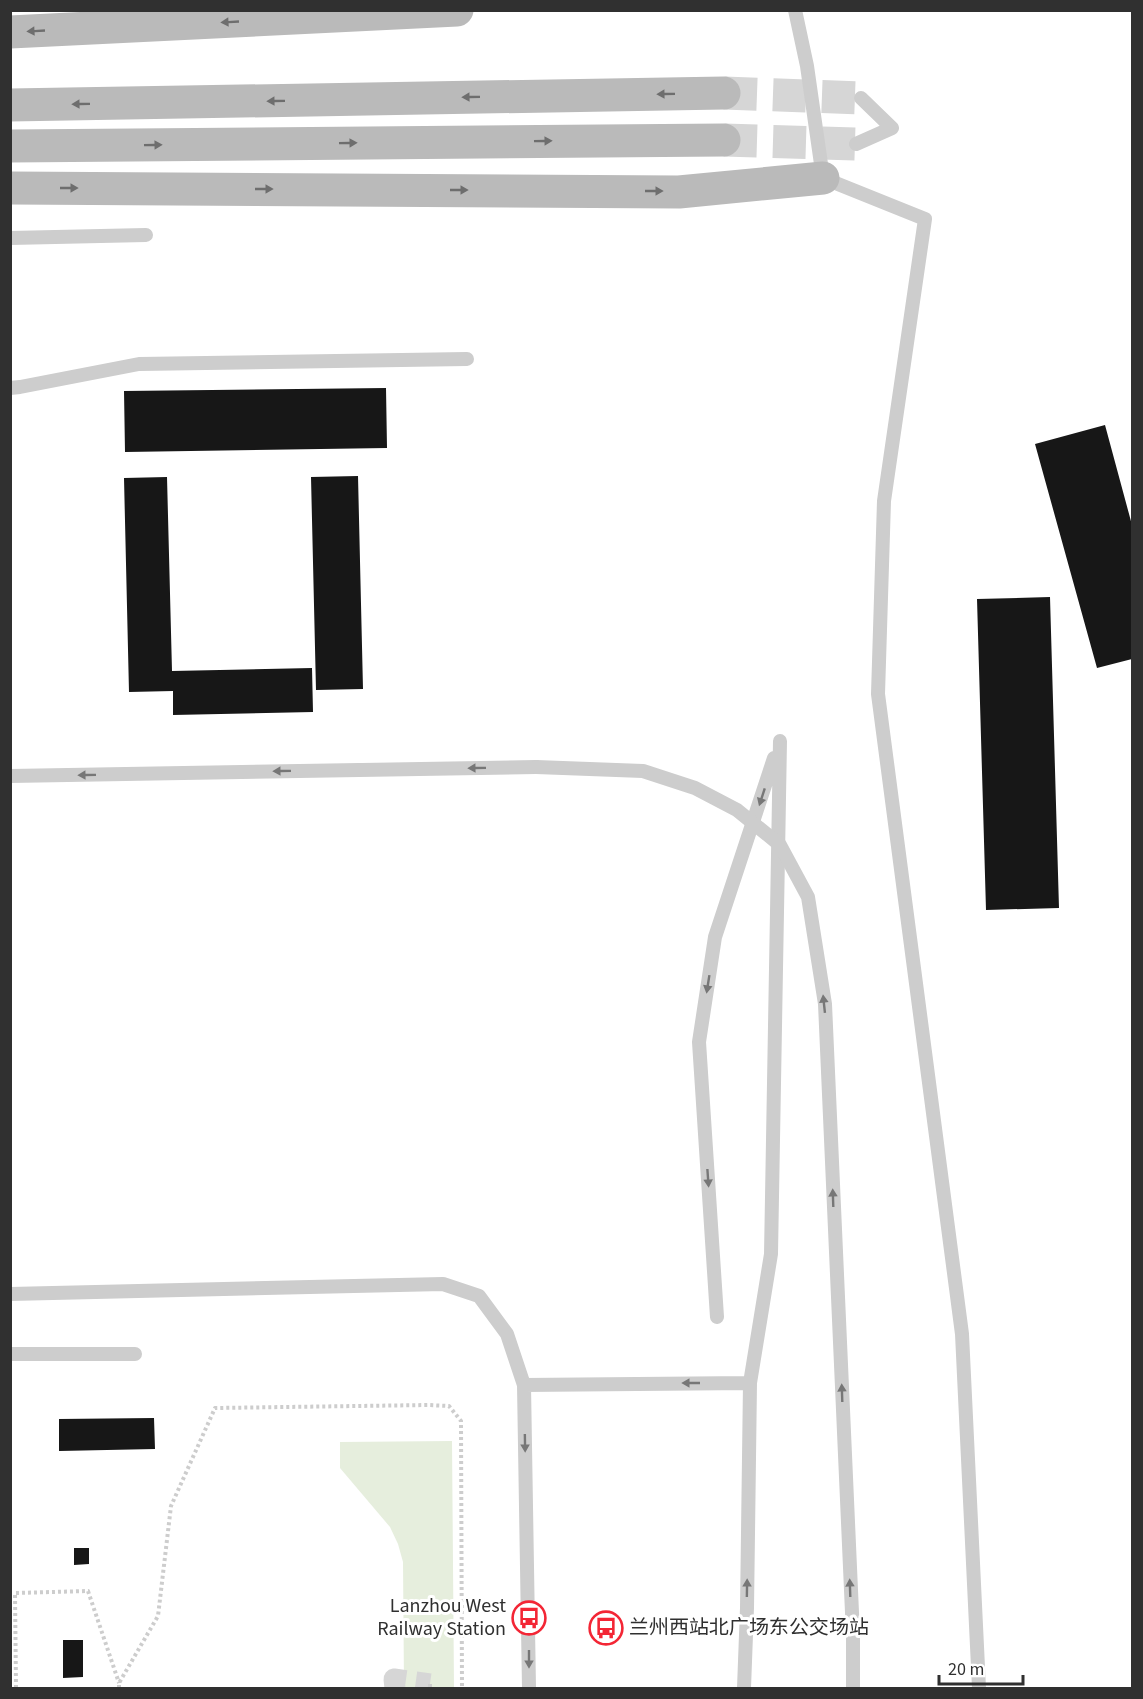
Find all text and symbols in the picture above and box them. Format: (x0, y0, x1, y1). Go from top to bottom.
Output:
one-way arrow (221, 17, 240, 26)
one-way arrow (26, 27, 45, 36)
one-way arrow (656, 89, 675, 98)
one-way arrow (461, 92, 480, 102)
one-way arrow (266, 96, 285, 105)
one-way arrow (71, 99, 90, 109)
one-way arrow (533, 136, 552, 146)
one-way arrow (338, 138, 357, 148)
one-way arrow (143, 140, 162, 150)
one-way arrow (59, 183, 78, 193)
one-way arrow (254, 184, 273, 194)
one-way arrow (449, 185, 468, 195)
one-way arrow (644, 187, 663, 196)
one-way arrow (468, 763, 487, 773)
one-way arrow (273, 767, 292, 776)
one-way arrow (78, 770, 97, 780)
one-way arrow (757, 788, 766, 806)
one-way arrow (704, 975, 713, 994)
one-way arrow (819, 994, 829, 1013)
one-way arrow (703, 1169, 713, 1188)
one-way arrow (829, 1189, 838, 1208)
one-way arrow (682, 1378, 701, 1388)
one-way arrow (837, 1384, 846, 1403)
one-way arrow (520, 1434, 530, 1453)
one-way arrow (742, 1579, 752, 1598)
one-way arrow (846, 1579, 855, 1598)
place label: Lanzhou West Railway Station (377, 1592, 506, 1643)
bus stop icon: Lanzhou West Railway Station (511, 1600, 547, 1636)
bus stop icon: 兰州西站北广场东公交场站 (588, 1610, 624, 1646)
place label: 兰州西站北广场东公交场站 (629, 1614, 869, 1642)
scale bar (939, 1648, 1023, 1686)
one-way arrow (524, 1649, 534, 1668)
text: 20 m (948, 1657, 984, 1682)

